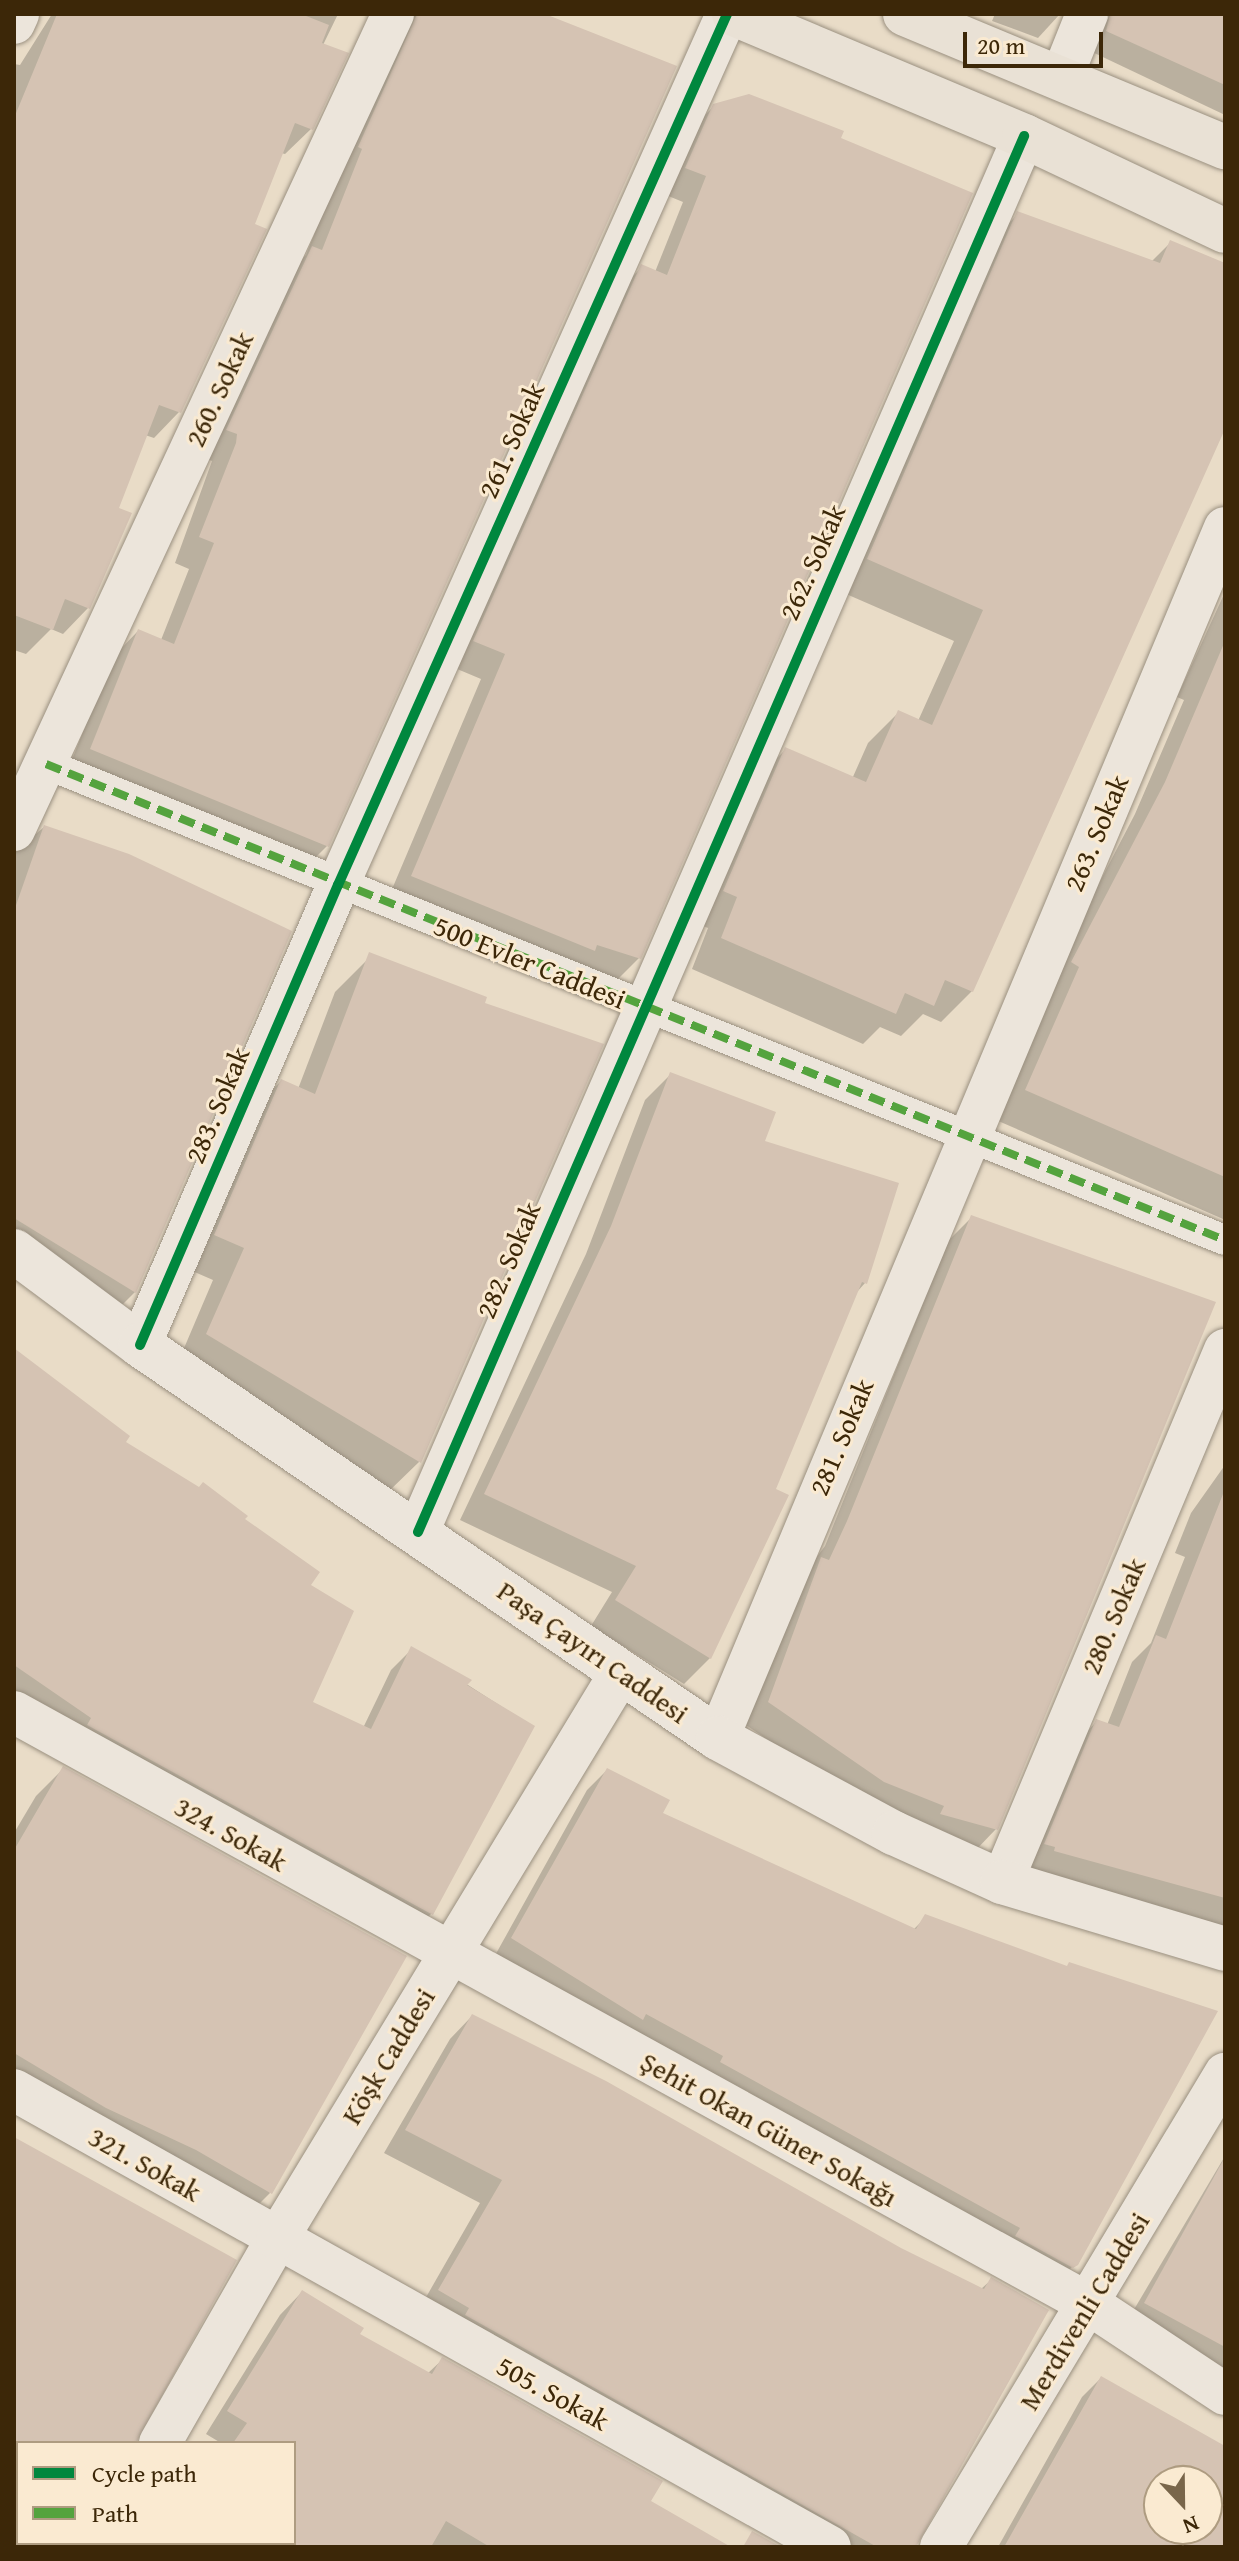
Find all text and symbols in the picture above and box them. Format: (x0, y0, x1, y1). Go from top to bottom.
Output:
scale bar (967, 16, 1107, 66)
text: 20 m (977, 28, 1025, 63)
street label: 260. Sokak (178, 326, 260, 452)
street label: 261. Sokak (471, 377, 551, 503)
street label: 262. Sokak (772, 499, 852, 625)
street label: 263. Sokak (1056, 770, 1136, 896)
street label: 500 Evler Caddesi (429, 908, 631, 1016)
street label: 283. Sokak (177, 1042, 257, 1168)
street label: 282. Sokak (468, 1197, 548, 1323)
street label: 281. Sokak (801, 1374, 881, 1500)
street label: 280. Sokak (1073, 1553, 1153, 1679)
street label: Paşa Çayırı Caddesi (491, 1574, 695, 1730)
street label: 324. Sokak (169, 1789, 293, 1879)
street label: Köşk Caddesi (334, 1982, 442, 2130)
street label: Şehit Okan Güner Sokağı (635, 2044, 903, 2214)
street label: 321. Sokak (83, 2119, 207, 2209)
street label: Merdivenli Caddesi (1012, 2206, 1156, 2416)
street label: 505. Sokak (491, 2348, 615, 2438)
legend (16, 2441, 296, 2545)
text: Cycle path (92, 2456, 197, 2491)
north arrow (1143, 2465, 1223, 2545)
text: Path (92, 2496, 138, 2531)
text: N (1178, 2508, 1204, 2543)

